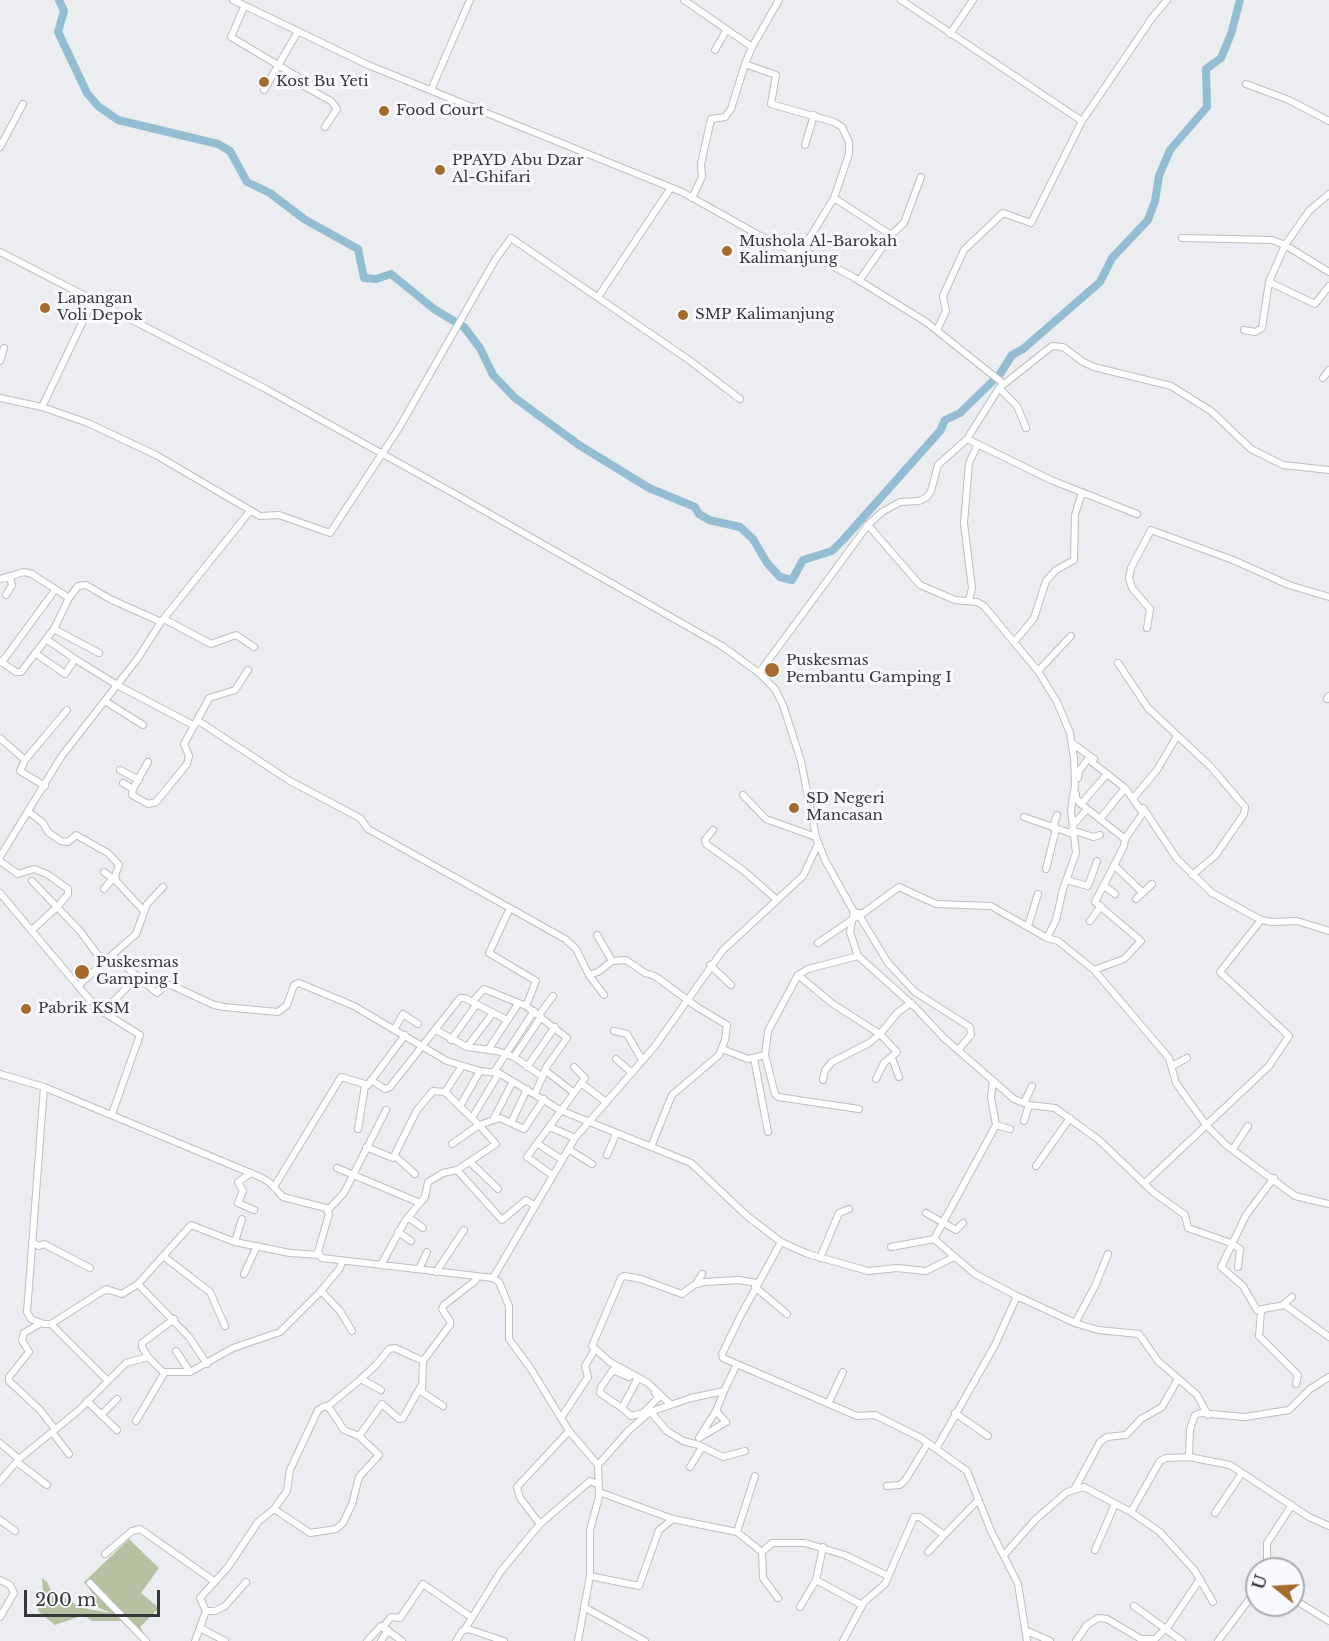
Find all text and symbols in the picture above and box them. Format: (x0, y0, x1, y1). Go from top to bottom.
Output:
place label: Kost Bu Yeti (276, 73, 369, 91)
marker: Kost Bu Yeti (257, 75, 271, 89)
place label: Food Court (396, 102, 484, 120)
marker: Food Court (377, 104, 391, 118)
place label: PPAYD Abu Dzar Al-Ghifari (452, 152, 584, 187)
marker: PPAYD Abu Dzar Al-Ghifari (433, 163, 447, 177)
place label: Mushola Al-Barokah Kalimanjung (739, 233, 897, 268)
marker: Mushola Al-Barokah Kalimanjung (720, 244, 734, 258)
place label: Lapangan Voli Depok (57, 290, 143, 325)
marker: Lapangan Voli Depok (38, 301, 52, 315)
place label: SMP Kalimanjung (695, 306, 834, 324)
marker: SMP Kalimanjung (676, 308, 690, 322)
place label: Puskesmas Pembantu Gamping I (786, 652, 952, 687)
marker: Puskesmas Pembantu Gamping I (763, 661, 781, 679)
place label: SD Negeri Mancasan (806, 790, 885, 825)
marker: SD Negeri Mancasan (787, 801, 801, 815)
place label: Puskesmas Gamping I (96, 954, 179, 989)
marker: Puskesmas Gamping I (73, 963, 91, 981)
place label: Pabrik KSM (38, 1000, 130, 1018)
marker: Pabrik KSM (19, 1002, 33, 1016)
north arrow (1245, 1557, 1305, 1617)
text: U (1248, 1572, 1271, 1592)
scale bar (27, 1578, 164, 1616)
text: 200 m (35, 1589, 96, 1611)

